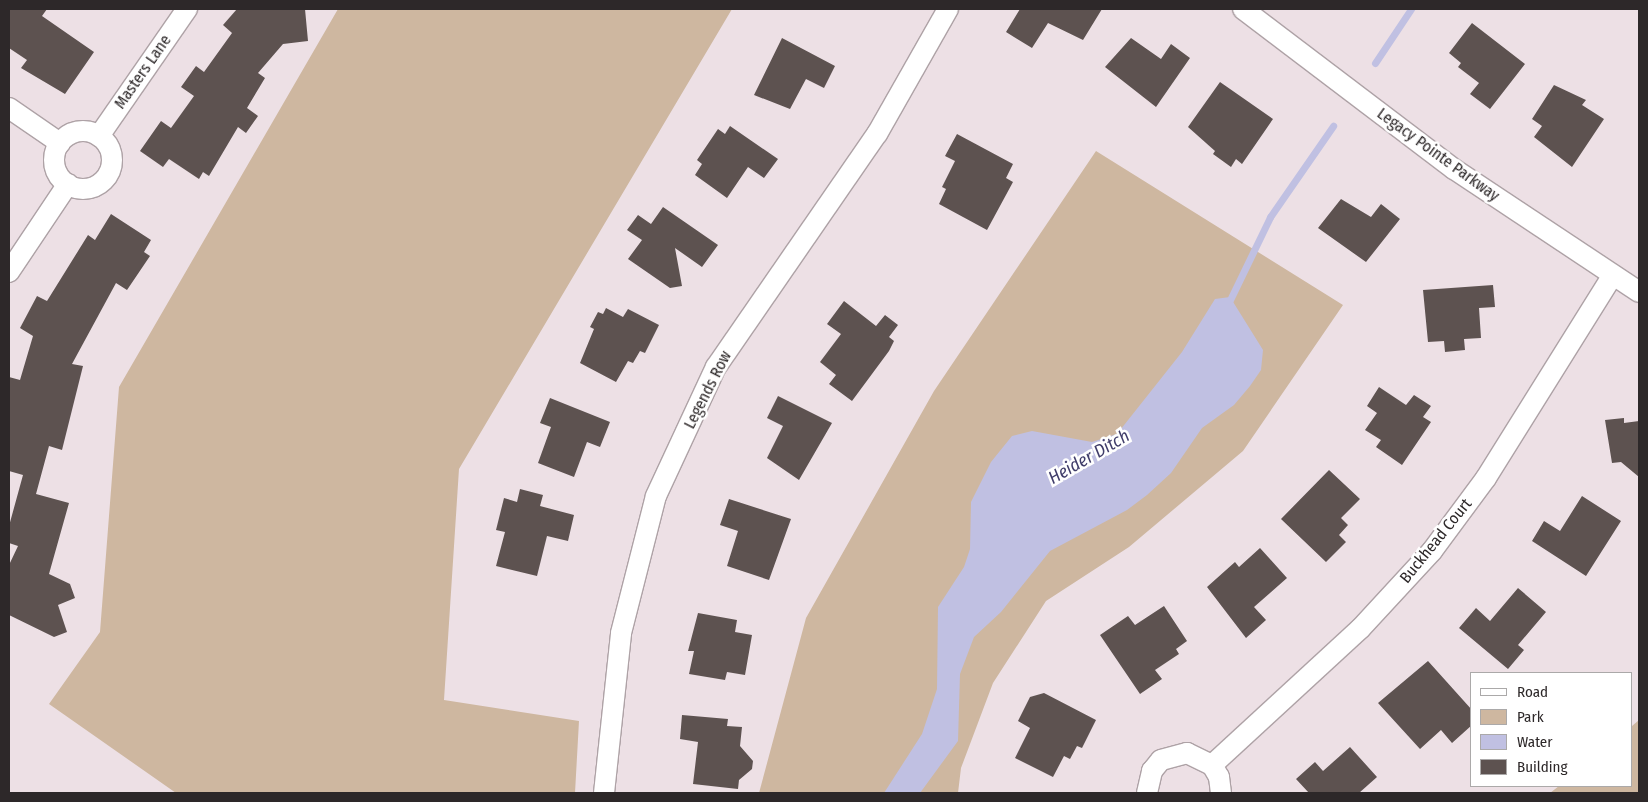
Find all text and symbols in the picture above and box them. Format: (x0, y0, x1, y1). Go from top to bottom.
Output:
street label: Masters Lane (110, 31, 176, 113)
street label: Legacy Pointe Parkway (1373, 104, 1503, 206)
street label: Legends Row (680, 348, 736, 432)
water label: Heider Ditch (1045, 425, 1133, 489)
street label: Buckhead Court (1396, 495, 1476, 587)
legend (1470, 672, 1633, 787)
text: Road (1517, 683, 1548, 701)
text: Park (1517, 708, 1544, 726)
text: Water (1517, 733, 1552, 751)
text: Building (1517, 758, 1568, 776)

